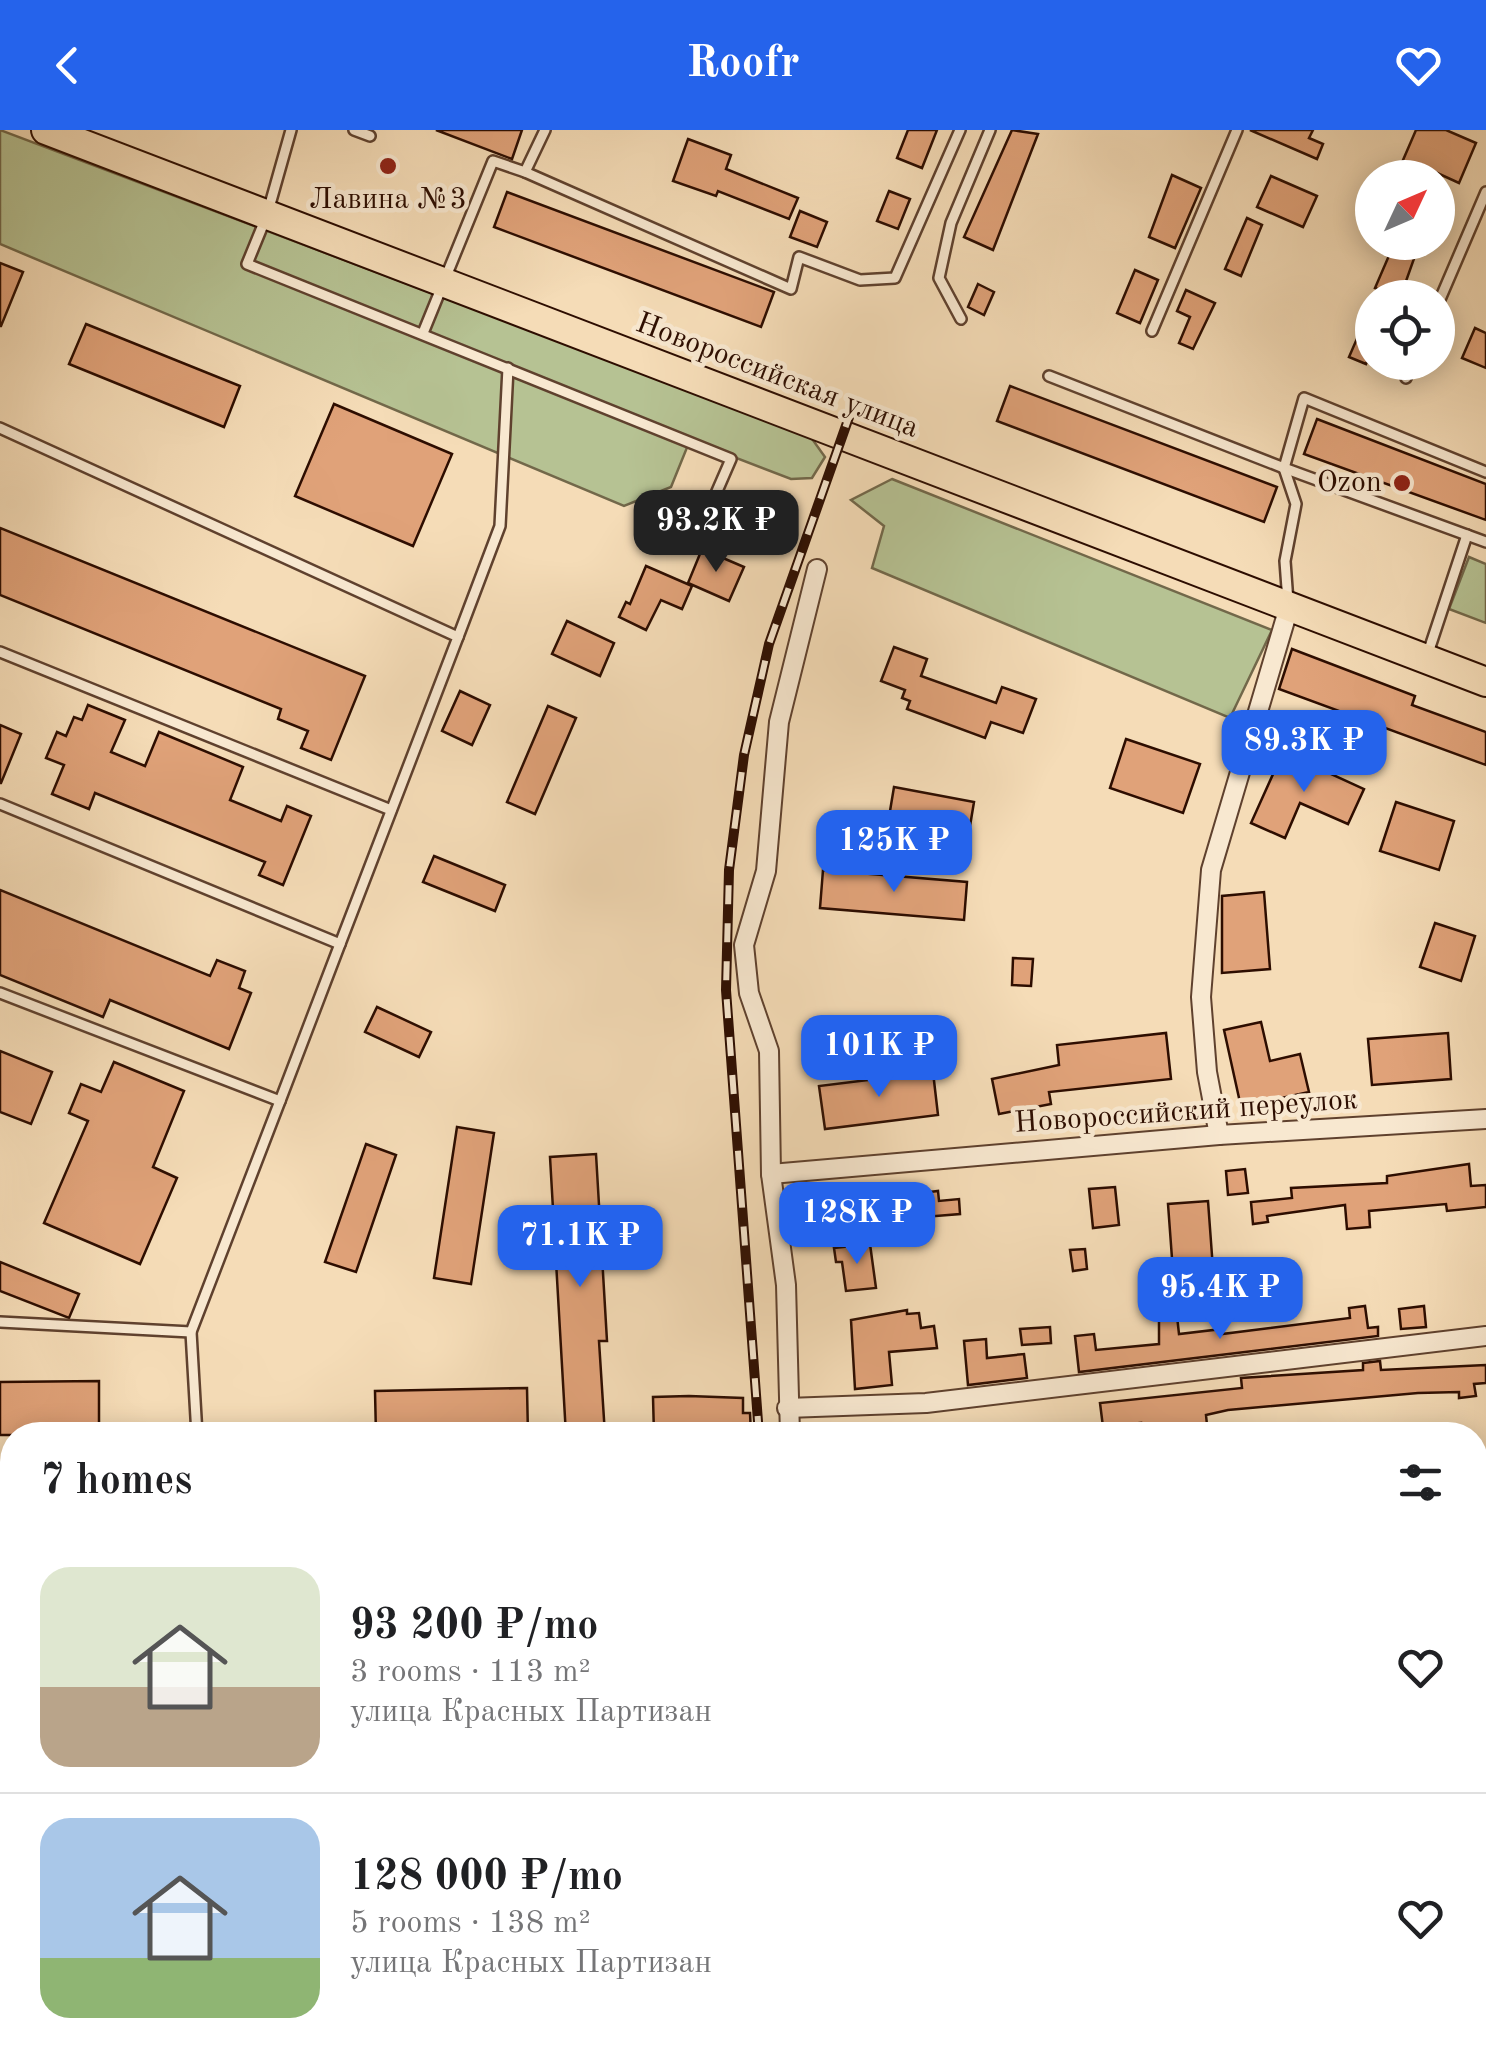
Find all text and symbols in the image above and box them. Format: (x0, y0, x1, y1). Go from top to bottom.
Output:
icon: back (40, 38, 95, 93)
icon: heart (1391, 38, 1446, 93)
text: Roofr (686, 42, 800, 87)
marker: Лавина №3 (377, 155, 399, 177)
north arrow (1355, 160, 1455, 260)
map controls (1355, 160, 1455, 380)
place label: Лавина №3 (309, 185, 467, 215)
button: locate (1355, 280, 1455, 380)
street label: Новороссийская улица (631, 308, 923, 444)
place label: Ozon (1317, 468, 1382, 498)
marker: Ozon (1391, 472, 1413, 494)
pin: 93.2K ₽ (624, 490, 808, 575)
text: 93.2K ₽ (656, 506, 776, 538)
pin: 89.3K ₽ (1212, 710, 1396, 795)
text: 89.3K ₽ (1244, 726, 1364, 758)
pin: 125K ₽ (813, 810, 975, 895)
text: 125K ₽ (838, 826, 950, 858)
pin: 101K ₽ (798, 1015, 960, 1100)
text: 101K ₽ (823, 1031, 935, 1063)
street label: Новороссийский переулок (1013, 1085, 1359, 1139)
pin: 128K ₽ (776, 1182, 938, 1267)
text: 128K ₽ (801, 1198, 913, 1230)
pin: 71.1K ₽ (488, 1205, 672, 1290)
text: 71.1K ₽ (520, 1221, 640, 1253)
pin: 95.4K ₽ (1128, 1257, 1312, 1342)
text: 95.4K ₽ (1160, 1273, 1280, 1305)
icon: filters (1393, 1455, 1448, 1510)
text: 7 homes (40, 1461, 192, 1503)
text: 93 200 ₽/mo (350, 1606, 598, 1648)
icon: home (120, 1607, 240, 1727)
icon: heart (1393, 1640, 1448, 1695)
text: 3 rooms · 113 m² (350, 1657, 591, 1689)
text: улица Красных Партизан (350, 1697, 712, 1729)
text: 128 000 ₽/mo (350, 1857, 623, 1899)
icon: home (120, 1858, 240, 1978)
icon: heart (1393, 1891, 1448, 1946)
text: 5 rooms · 138 m² (350, 1908, 591, 1940)
text: улица Красных Партизан (350, 1948, 712, 1980)

